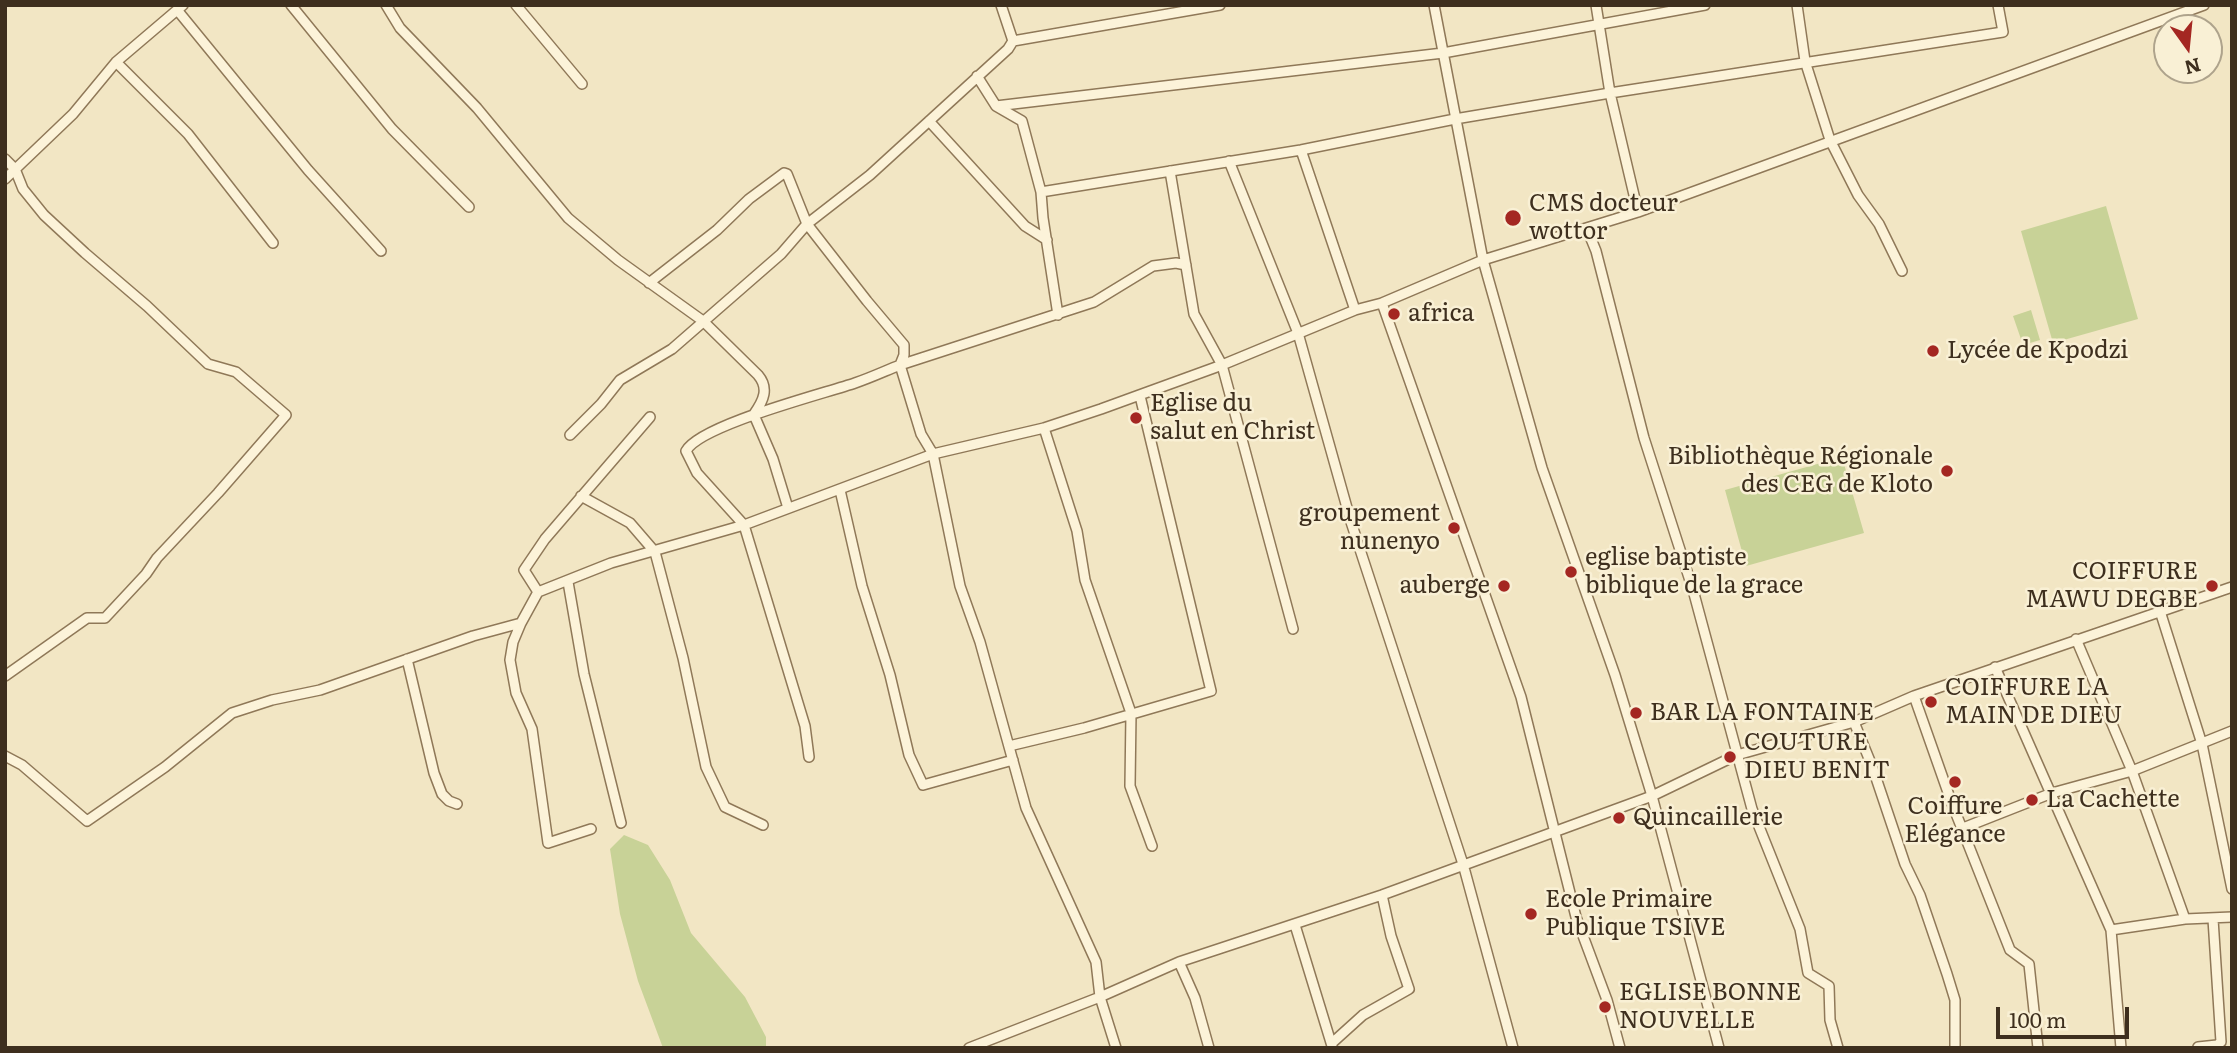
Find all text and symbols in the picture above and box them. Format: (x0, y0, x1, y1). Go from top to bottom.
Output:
north arrow (2153, 14, 2223, 84)
text: N (2182, 52, 2204, 83)
place label: CMS docteur wottor (1529, 190, 1678, 246)
marker: CMS docteur wottor (1503, 208, 1523, 228)
place label: africa (1408, 300, 1474, 328)
marker: africa (1386, 306, 1402, 322)
place label: Lycée de Kpodzi (1947, 337, 2128, 365)
marker: Lycée de Kpodzi (1925, 343, 1941, 359)
place label: Eglise du salut en Christ (1150, 390, 1315, 446)
marker: Eglise du salut en Christ (1128, 410, 1144, 426)
place label: Bibliothèque Régionale des CEG de Kloto (1668, 443, 1933, 499)
marker: Bibliothèque Régionale des CEG de Kloto (1939, 463, 1955, 479)
place label: groupement nunenyo (1299, 500, 1440, 556)
marker: groupement nunenyo (1446, 520, 1462, 536)
place label: eglise baptiste biblique de la grace (1585, 544, 1803, 600)
place label: COIFFURE MAWU DEGBE (2025, 558, 2198, 614)
marker: eglise baptiste biblique de la grace (1563, 564, 1579, 580)
place label: auberge (1399, 572, 1490, 600)
marker: auberge (1496, 578, 1512, 594)
marker: COIFFURE MAWU DEGBE (2204, 578, 2220, 594)
place label: COIFFURE LA MAIN DE DIEU (1945, 674, 2122, 730)
marker: COIFFURE LA MAIN DE DIEU (1923, 694, 1939, 710)
place label: BAR LA FONTAINE (1650, 699, 1874, 727)
marker: BAR LA FONTAINE (1628, 705, 1644, 721)
place label: COUTURE DIEU BENIT (1744, 729, 1890, 785)
marker: COUTURE DIEU BENIT (1722, 749, 1738, 765)
marker: Coiffure Elégance (1947, 774, 1963, 790)
place label: La Cachette (2046, 786, 2180, 814)
marker: La Cachette (2024, 792, 2040, 808)
place label: Coiffure Elégance (1904, 793, 2006, 849)
place label: Quincaillerie (1633, 804, 1783, 832)
marker: Quincaillerie (1611, 810, 1627, 826)
place label: Ecole Primaire Publique TSIVE (1545, 886, 1725, 942)
marker: Ecole Primaire Publique TSIVE (1523, 906, 1539, 922)
place label: EGLISE BONNE NOUVELLE (1619, 979, 1801, 1035)
scale bar (1999, 993, 2132, 1038)
marker: EGLISE BONNE NOUVELLE (1597, 999, 1613, 1015)
text: 100 m (2009, 1003, 2066, 1034)

